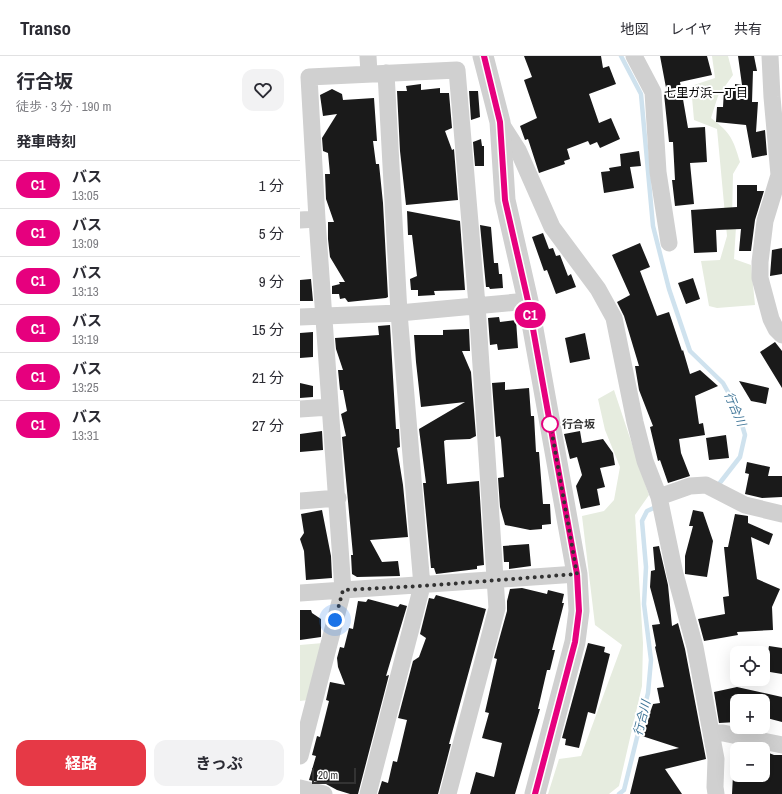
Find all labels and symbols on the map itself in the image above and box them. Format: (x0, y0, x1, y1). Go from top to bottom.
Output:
district label: 七里ガ浜一丁目 (664, 85, 748, 101)
line badge: C1 (512, 302, 548, 328)
water label: 行合川 (721, 389, 750, 431)
marker: 行合坂 (541, 415, 559, 433)
place label: 行合坂 (562, 417, 595, 431)
your location (325, 610, 345, 630)
water label: 行合川 (630, 697, 655, 737)
scale bar (312, 766, 356, 785)

